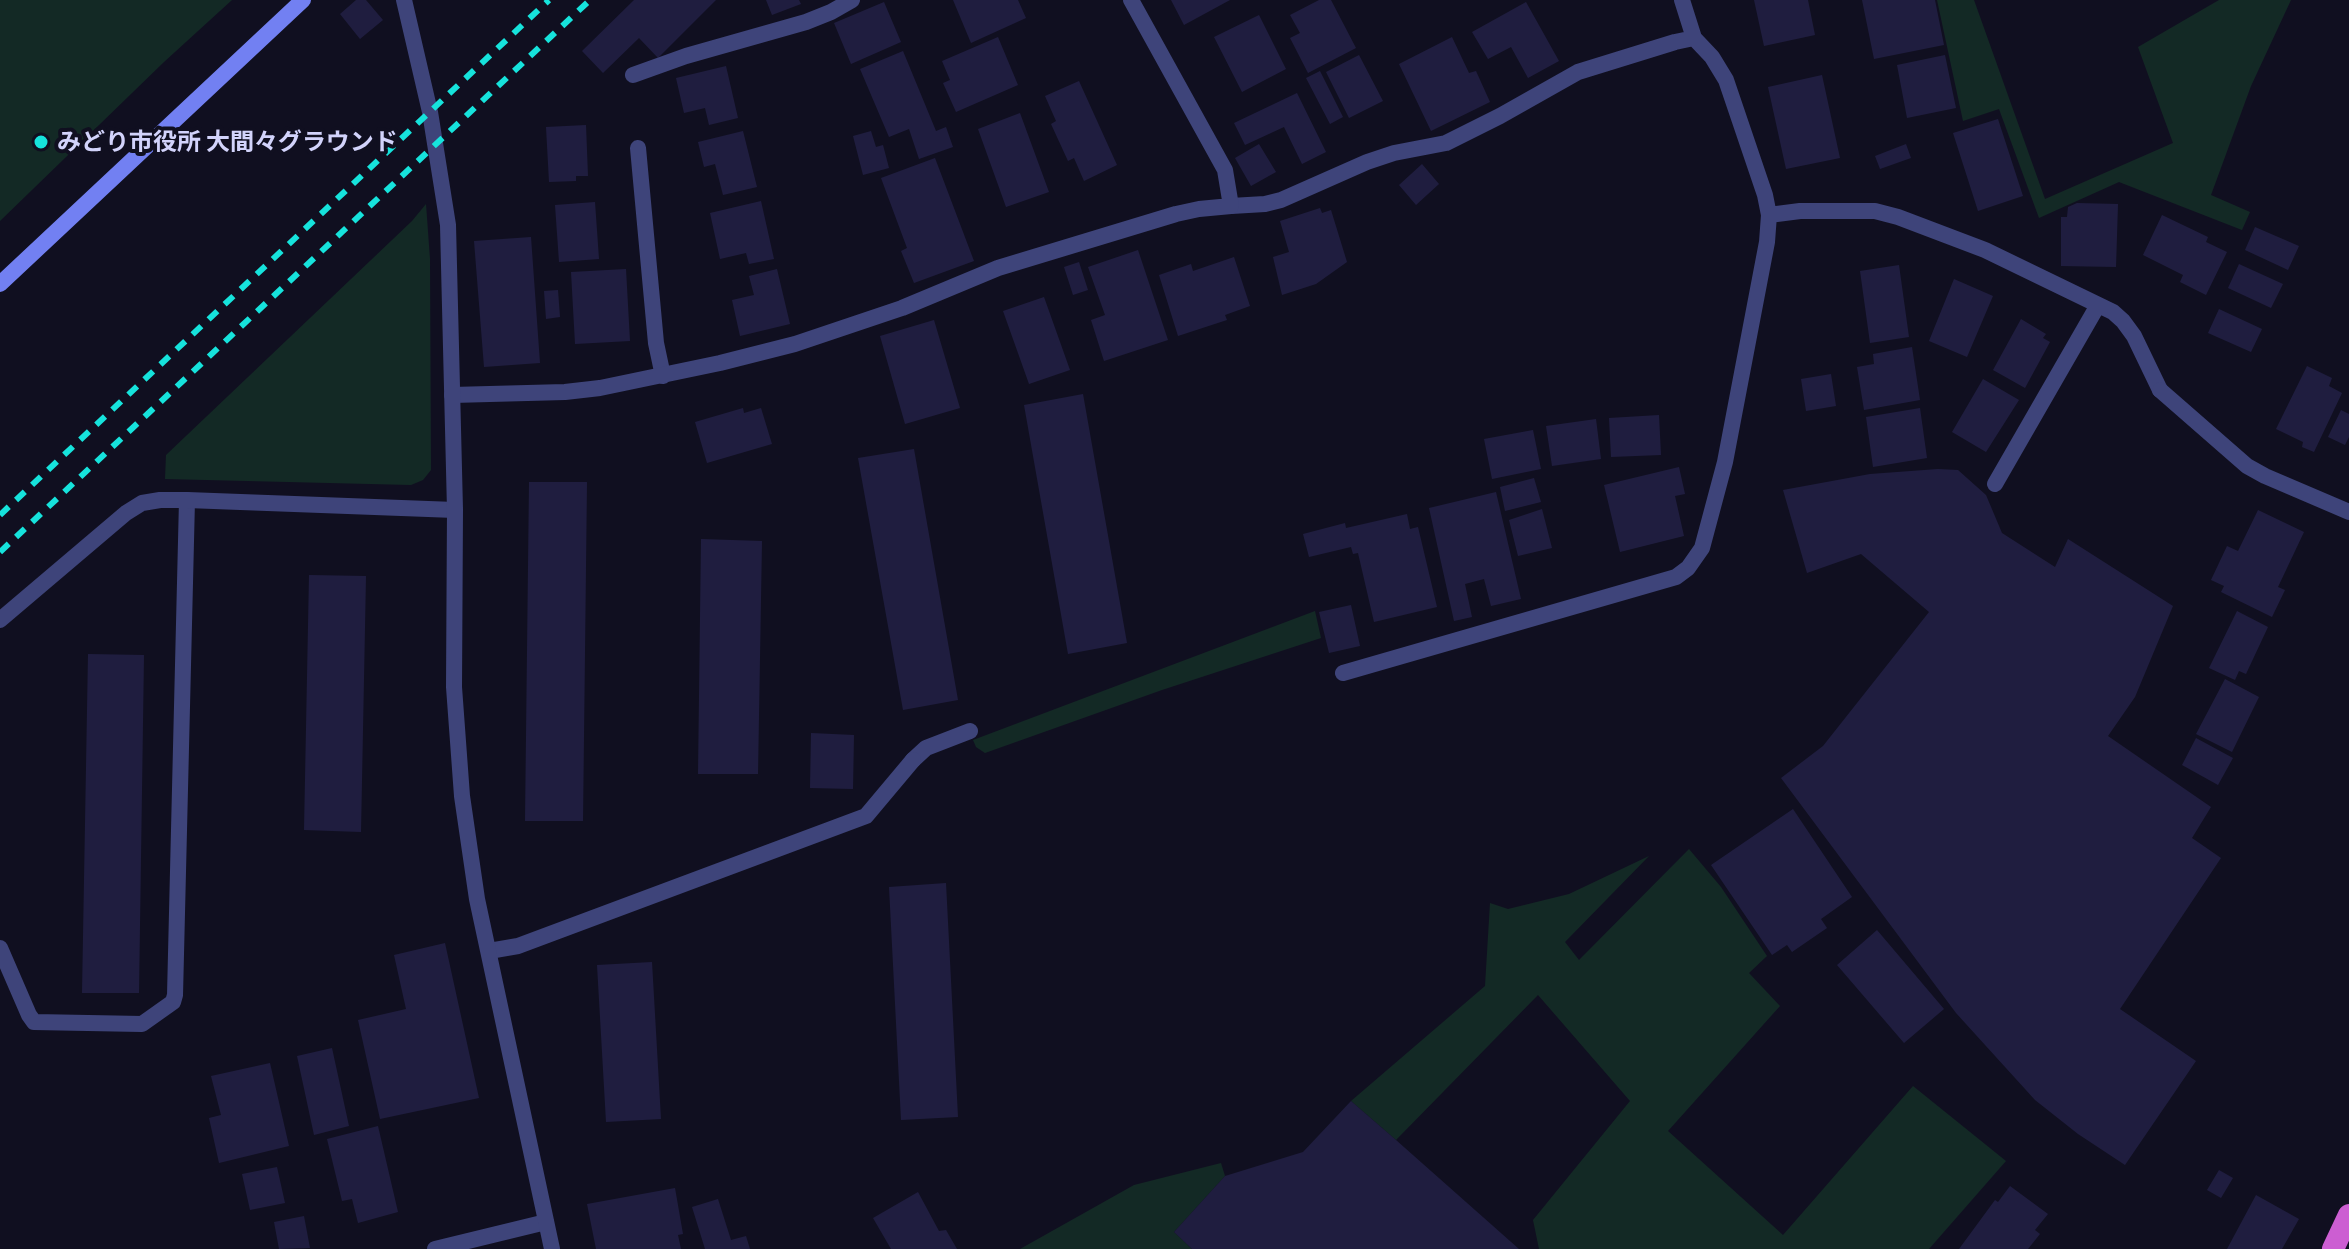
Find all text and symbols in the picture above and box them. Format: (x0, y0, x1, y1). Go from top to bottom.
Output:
place label: みどり市役所 大間々グラウンド (57, 128, 398, 156)
marker: みどり市役所 大間々グラウンド (32, 133, 50, 151)

